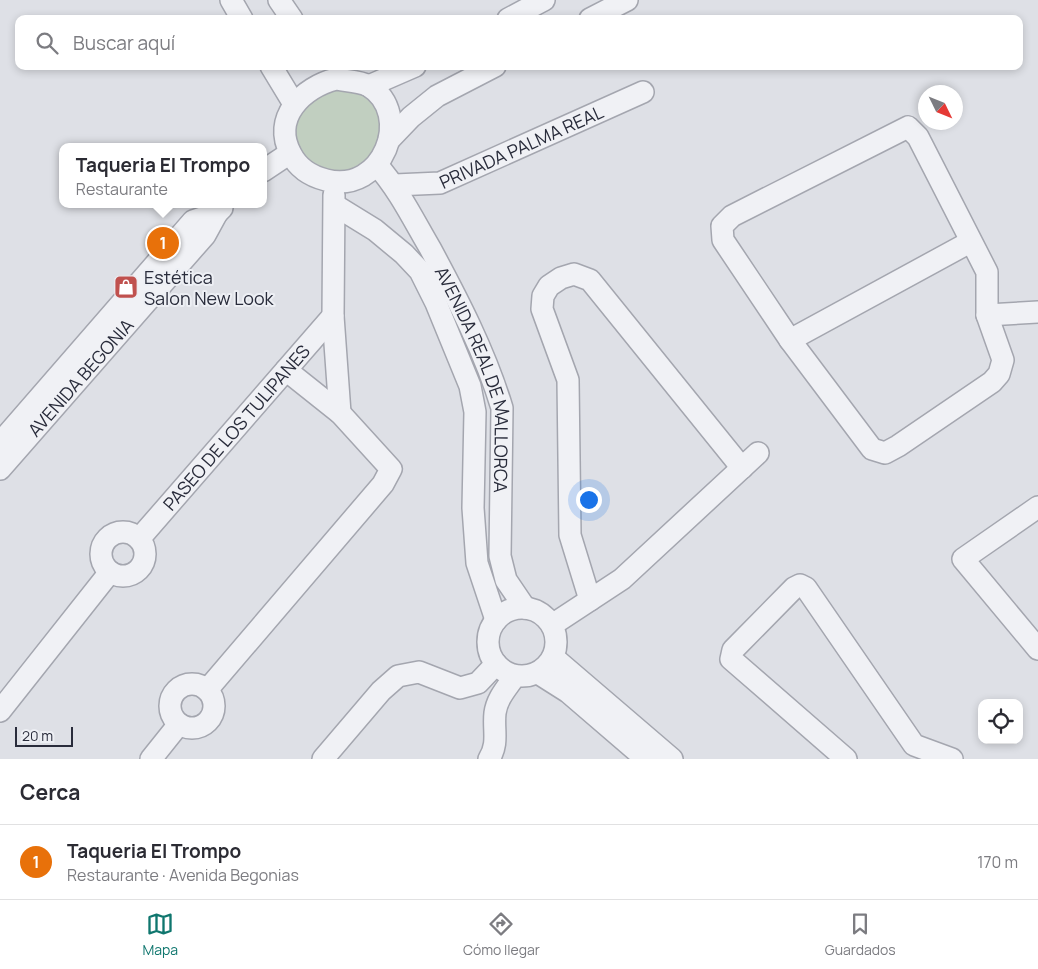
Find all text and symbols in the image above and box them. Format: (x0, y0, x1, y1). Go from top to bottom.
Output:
search box (15, 15, 1023, 70)
icon: search (33, 29, 61, 57)
text: Buscar aquí (73, 30, 175, 56)
north arrow (918, 85, 963, 130)
street label: PRIVADA PALMA REAL (435, 99, 607, 194)
popup (59, 143, 267, 208)
text: Taqueria El Trompo (76, 152, 250, 178)
text: Restaurante (76, 178, 168, 200)
pin: 1 (147, 224, 179, 262)
street label: AVENIDA REAL DE MALLORCA (430, 262, 516, 493)
place label: Estética Salon New Look (144, 265, 275, 310)
shop icon: Estética Salon New Look (113, 274, 139, 300)
street label: AVENIDA BEGONIA (22, 313, 139, 441)
street label: PASEO DE LOS TULIPANES (157, 339, 315, 515)
your location (576, 487, 602, 513)
map controls (978, 699, 1023, 744)
button: locate (978, 699, 1023, 744)
scale bar (15, 724, 72, 747)
text: 20 m (22, 726, 53, 745)
text: Cerca (20, 778, 80, 806)
text: Taqueria El Trompo (67, 838, 241, 864)
text: 1 (32, 851, 40, 873)
text: 170 m (977, 851, 1018, 873)
text: Restaurante · Avenida Begonias (67, 864, 299, 886)
tab: Mapa (142, 910, 178, 959)
tab: Cómo llegar (463, 910, 540, 959)
tab: Guardados (825, 910, 896, 959)

